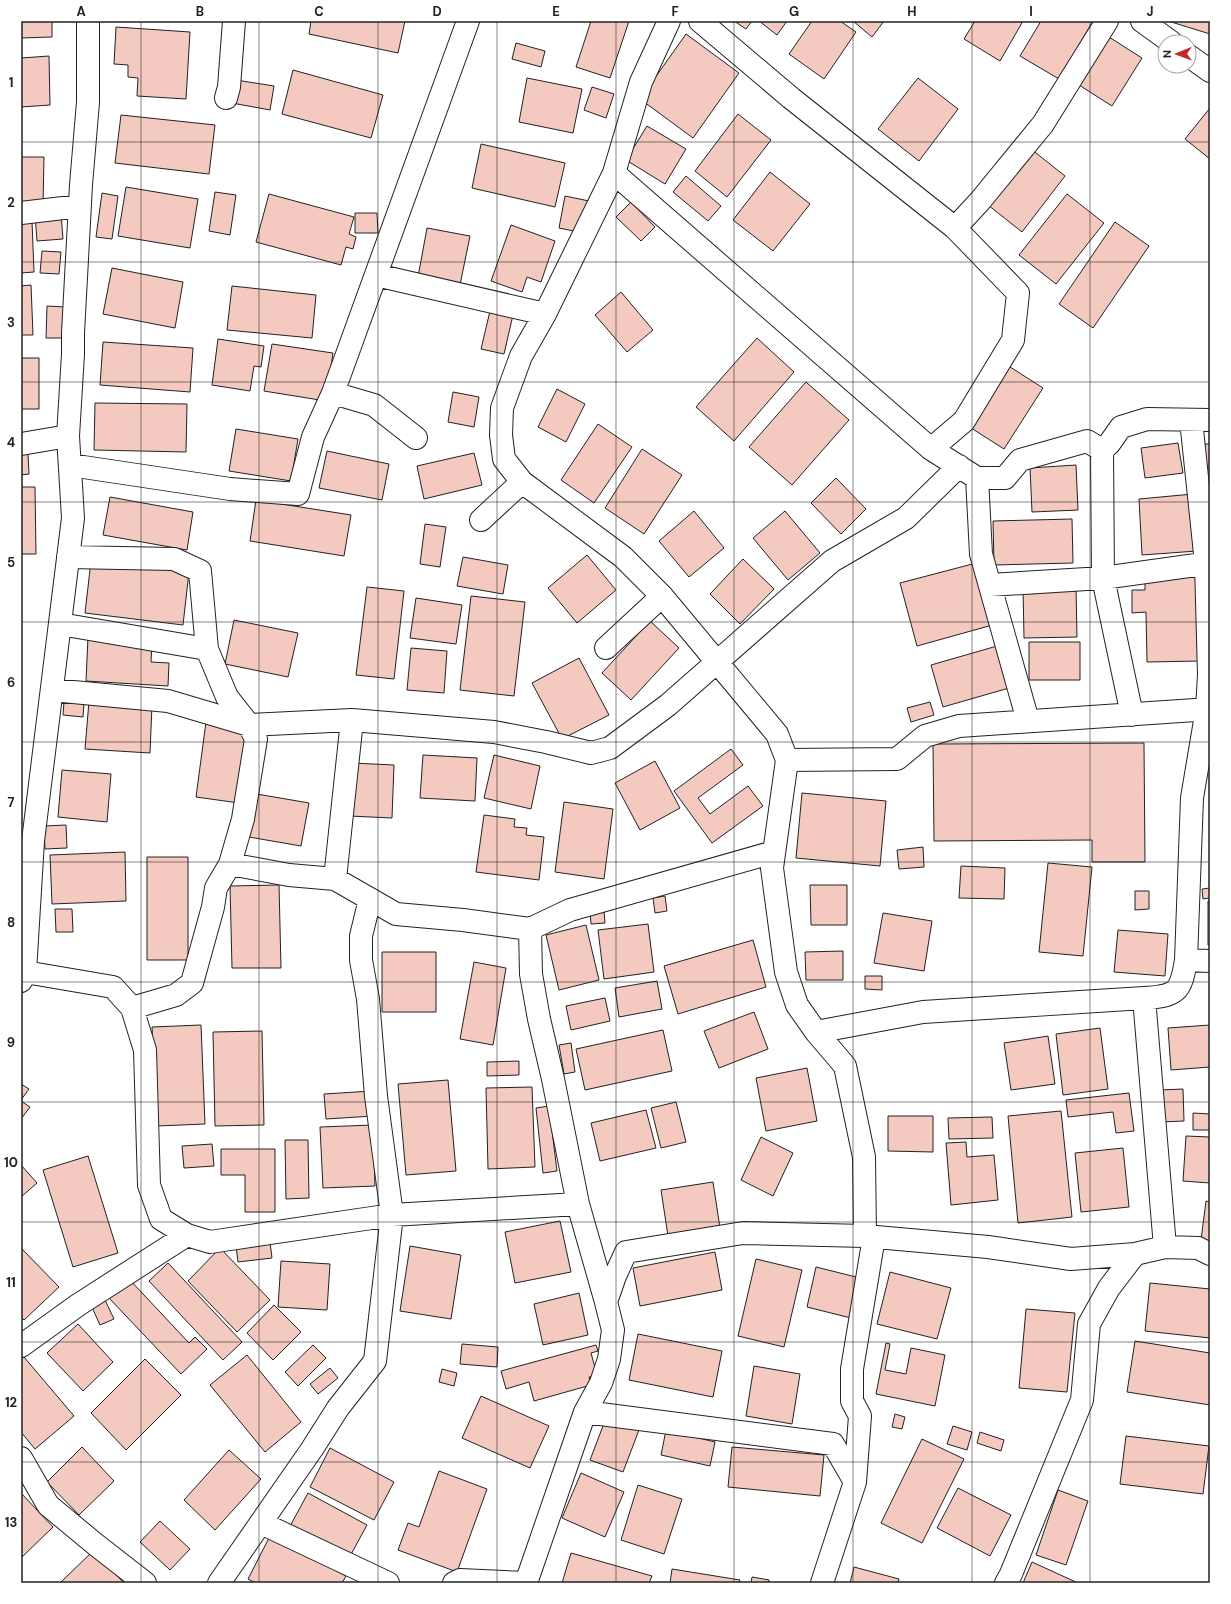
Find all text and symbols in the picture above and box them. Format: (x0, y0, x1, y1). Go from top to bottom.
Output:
text: A (76, 3, 86, 20)
text: B (196, 3, 204, 20)
text: C (314, 3, 324, 20)
text: D (432, 3, 442, 20)
text: E (552, 3, 560, 20)
text: F (671, 3, 679, 20)
text: G (789, 3, 799, 20)
text: H (907, 3, 917, 20)
text: I (1029, 3, 1033, 20)
text: J (1146, 3, 1154, 20)
north arrow (1157, 34, 1197, 74)
text: N (1160, 50, 1174, 58)
text: 1 (9, 74, 13, 91)
text: 2 (7, 194, 15, 211)
text: 3 (7, 314, 15, 331)
text: 4 (7, 434, 15, 451)
text: 5 (7, 554, 15, 571)
text: 6 (7, 674, 15, 691)
text: 7 (8, 794, 15, 811)
text: 8 (7, 914, 15, 931)
text: 9 (7, 1034, 15, 1051)
text: 10 (4, 1154, 18, 1171)
text: 11 (6, 1274, 16, 1291)
text: 12 (5, 1394, 17, 1411)
text: 13 (5, 1514, 17, 1531)

